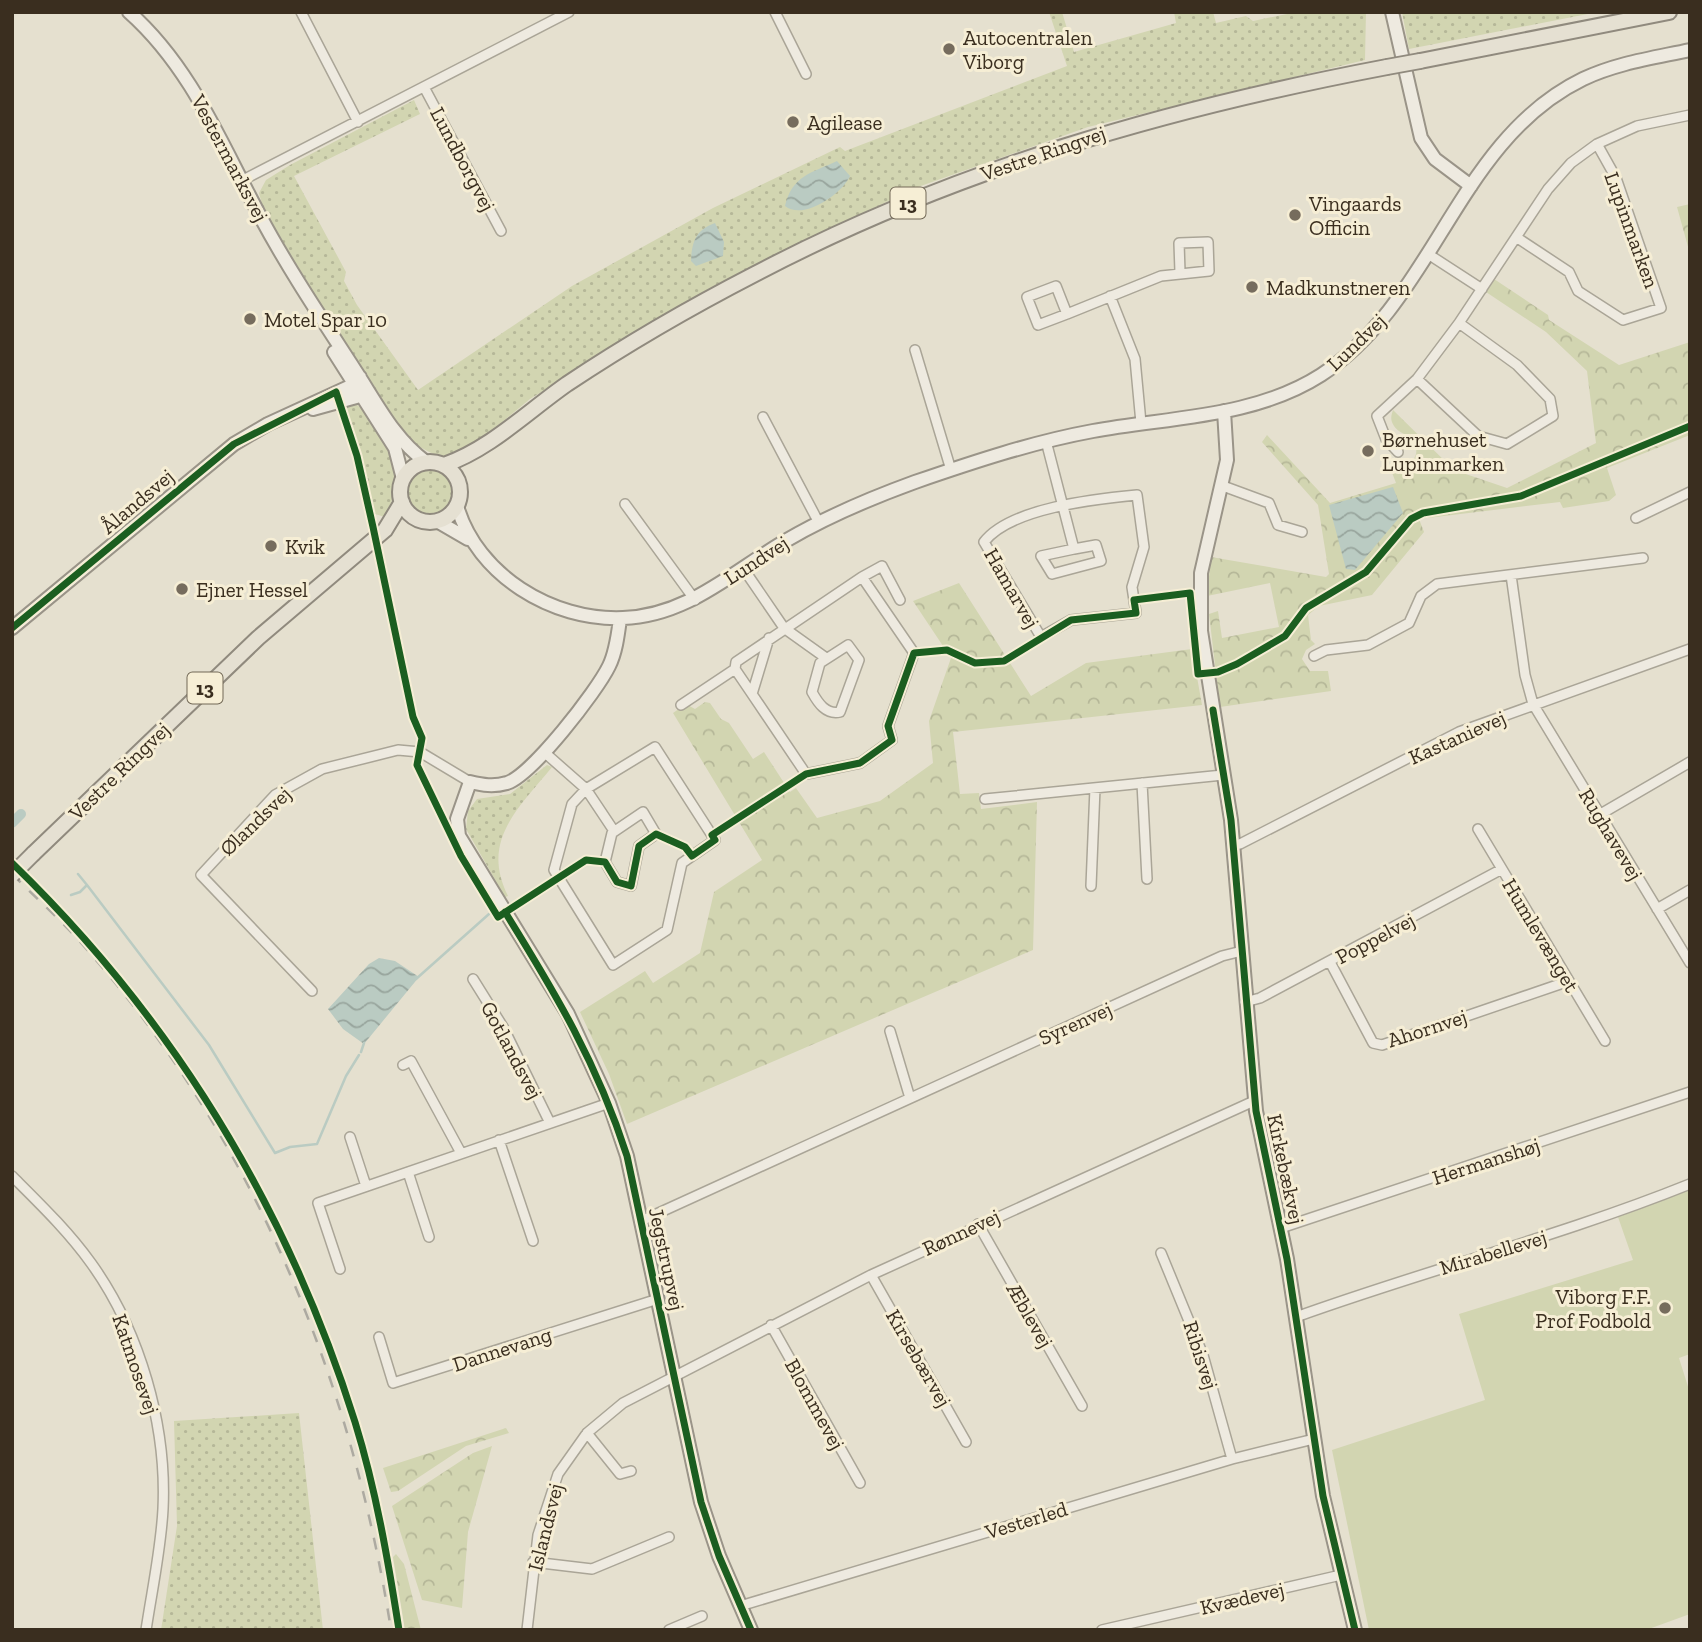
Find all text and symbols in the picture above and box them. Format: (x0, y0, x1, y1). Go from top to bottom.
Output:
place label: Autocentralen Viborg (962, 25, 1092, 74)
marker: Autocentralen Viborg (941, 41, 957, 57)
street label: Vestermarksvej (185, 89, 274, 226)
street label: Lundborgvej (424, 103, 501, 216)
place label: Agilease (807, 110, 882, 135)
marker: Agilease (785, 114, 801, 130)
street label: Vestre Ringvej (976, 120, 1109, 187)
street label: Lupinmarken (1599, 168, 1665, 292)
road number: 13 (890, 188, 926, 218)
place label: Vingaards Officin (1308, 191, 1401, 240)
marker: Vingaards Officin (1287, 207, 1303, 223)
place label: Madkunstneren (1266, 275, 1410, 300)
marker: Madkunstneren (1244, 279, 1260, 295)
place label: Motel Spar 10 (264, 307, 387, 332)
street label: Lundvej (1321, 308, 1391, 377)
marker: Motel Spar 10 (242, 311, 258, 327)
place label: Børnehuset Lupinmarken (1382, 427, 1504, 476)
marker: Børnehuset Lupinmarken (1360, 443, 1376, 459)
street label: Ålandsvej (95, 463, 179, 539)
street label: Lundvej (719, 530, 794, 591)
place label: Kvik (285, 534, 325, 559)
marker: Kvik (263, 538, 279, 554)
street label: Hamarvej (978, 543, 1045, 633)
place label: Ejner Hessel (196, 577, 308, 603)
marker: Ejner Hessel (174, 581, 190, 597)
road number: 13 (188, 673, 222, 704)
street label: Kastanievej (1405, 705, 1510, 770)
street label: Vestre Ringvej (63, 717, 175, 827)
street label: Ølandsvej (214, 781, 296, 862)
street label: Rughavevej (1573, 783, 1648, 885)
street label: Humlevænget (1497, 874, 1585, 997)
street label: Poppelvej (1331, 907, 1419, 970)
street label: Syrenvej (1035, 996, 1116, 1051)
street label: Gotlandsvej (475, 997, 548, 1104)
street label: Ahornvej (1384, 1003, 1470, 1054)
street label: Kirkebækvej (1261, 1112, 1310, 1227)
street label: Hermanshøj (1429, 1132, 1543, 1191)
street label: Rønnevej (918, 1203, 1004, 1262)
street label: Jegstrupvej (643, 1205, 690, 1313)
street label: Mirabellevej (1436, 1224, 1550, 1281)
street label: Æblevej (1000, 1277, 1059, 1353)
place label: Viborg F.F. Prof Fodbold (1535, 1284, 1651, 1333)
marker: Viborg F.F. Prof Fodbold (1657, 1300, 1673, 1316)
street label: Kirsebærvej (880, 1305, 957, 1412)
street label: Katmosevej (106, 1311, 165, 1418)
street label: Ribisvej (1177, 1318, 1224, 1393)
street label: Dannevang (449, 1321, 555, 1377)
street label: Blommevej (779, 1354, 850, 1454)
street label: Islandsvej (522, 1480, 569, 1574)
street label: Vesterled (981, 1496, 1071, 1545)
street label: Kvædevej (1198, 1576, 1287, 1621)

